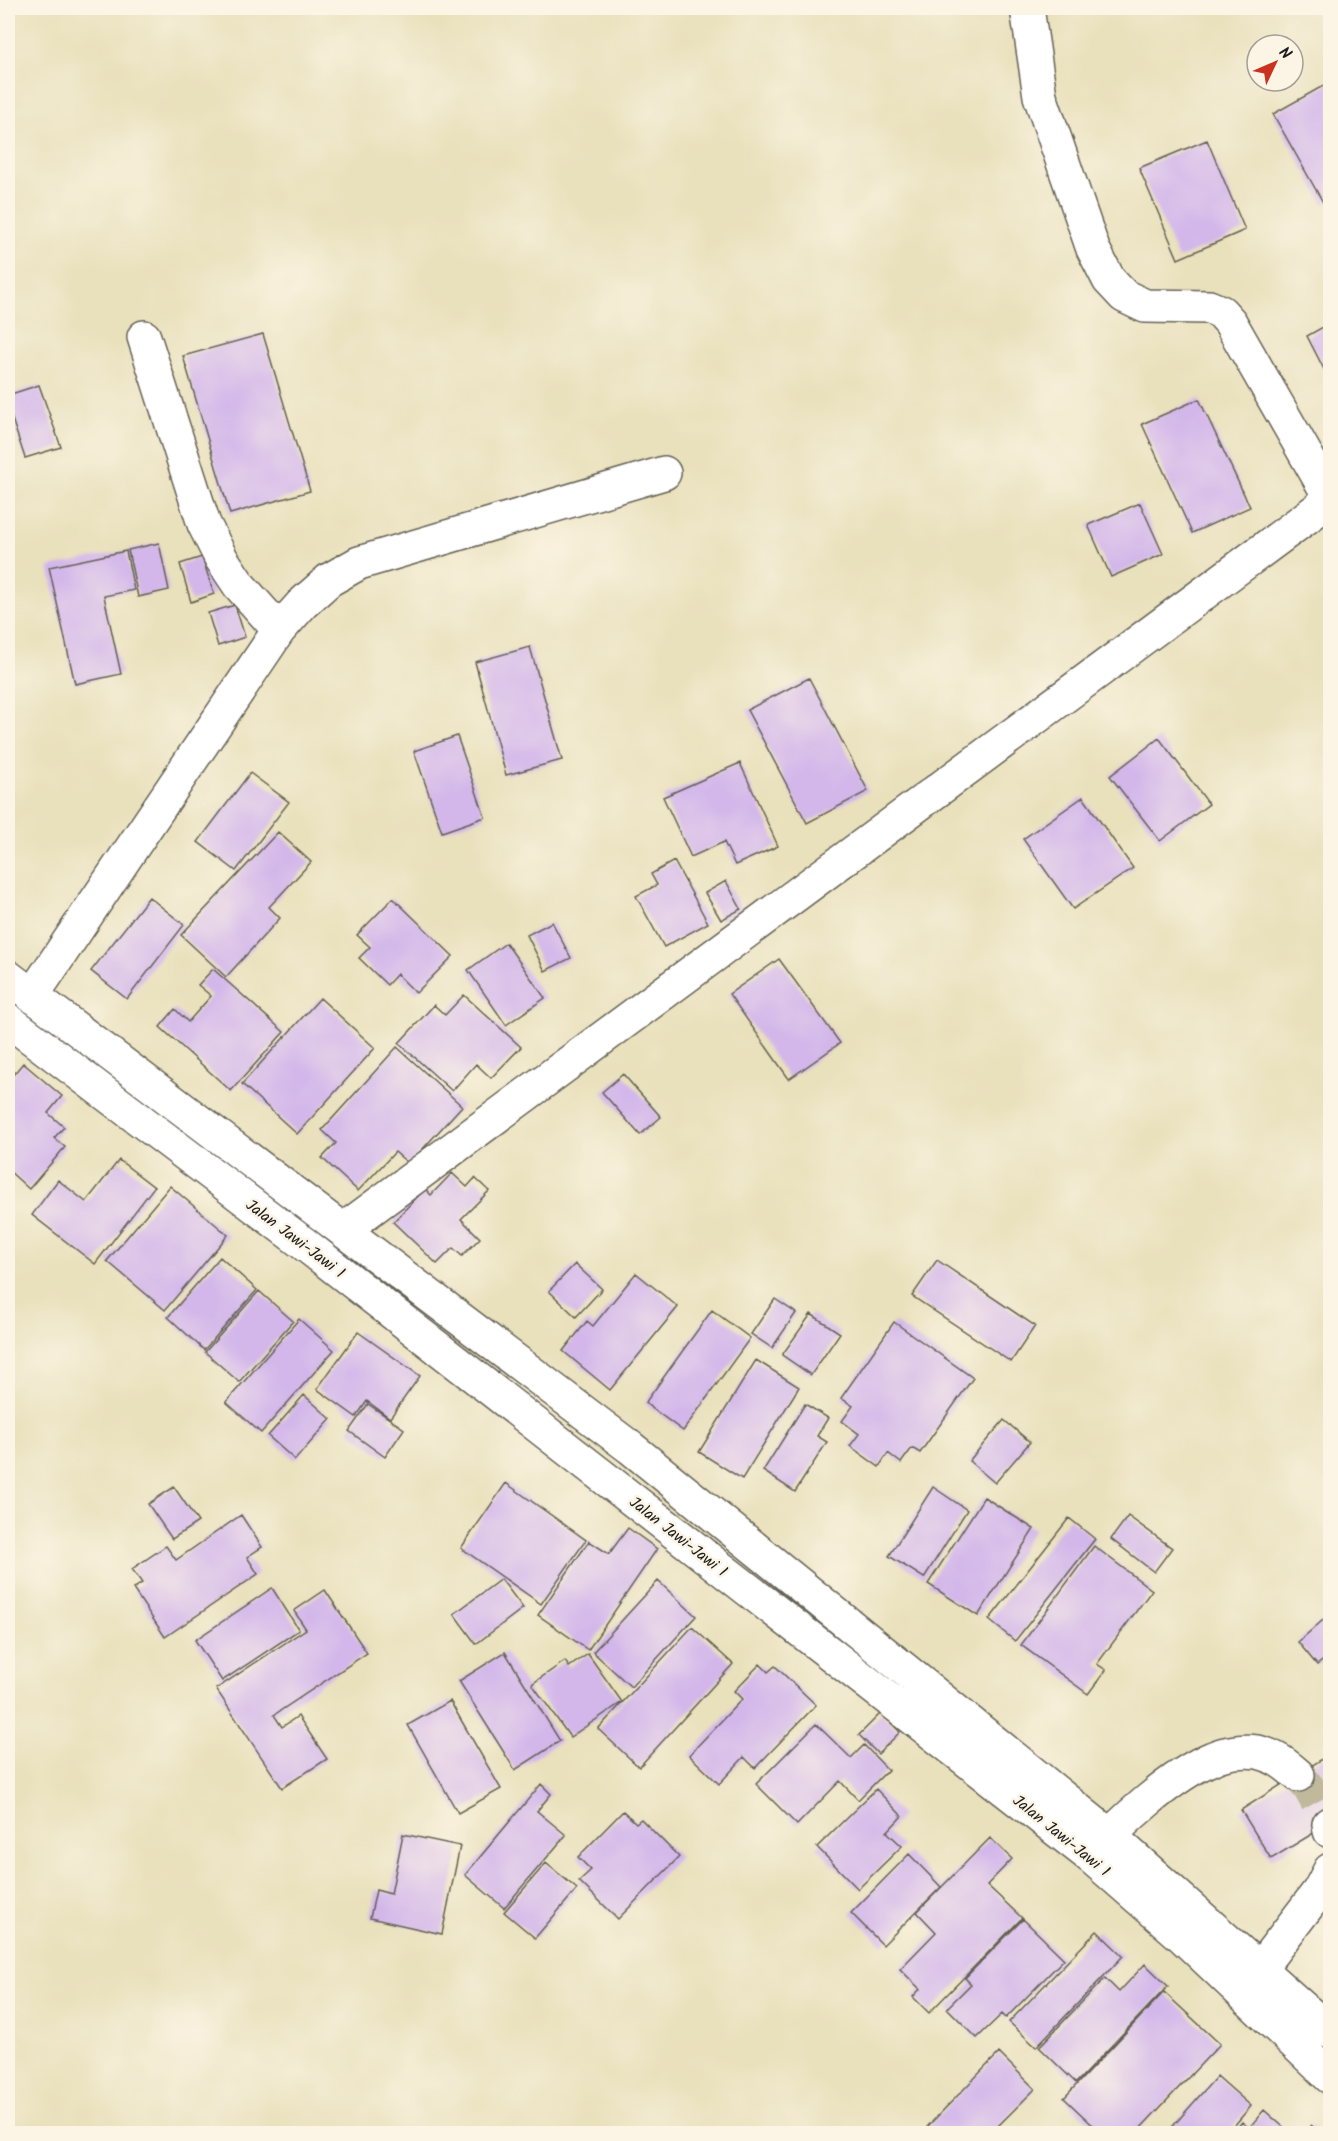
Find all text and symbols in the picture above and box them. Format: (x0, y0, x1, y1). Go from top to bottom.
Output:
north arrow (1245, 33, 1305, 93)
text: N (1272, 41, 1297, 66)
street label: Jalan Jawi-Jawi 1 (240, 1193, 350, 1285)
street label: Jalan Jawi-Jawi 1 (623, 1491, 733, 1584)
street label: Jalan Jawi-Jawi 1 (1007, 1789, 1115, 1883)

